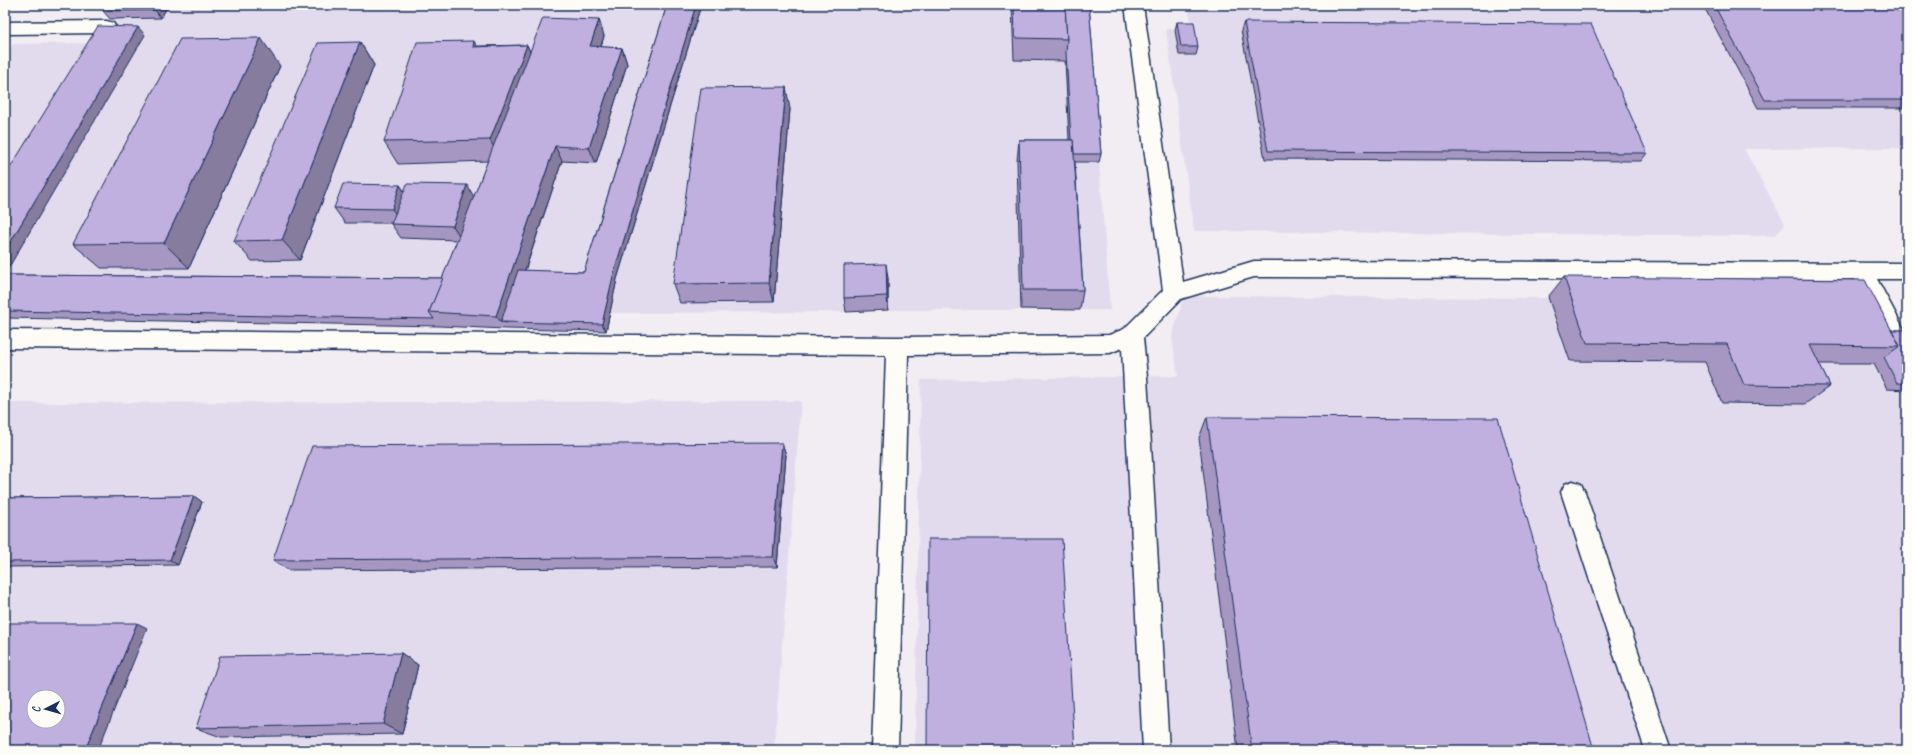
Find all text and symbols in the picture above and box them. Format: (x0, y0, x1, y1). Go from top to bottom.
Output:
north arrow (26, 689, 66, 729)
text: С (29, 705, 43, 713)

